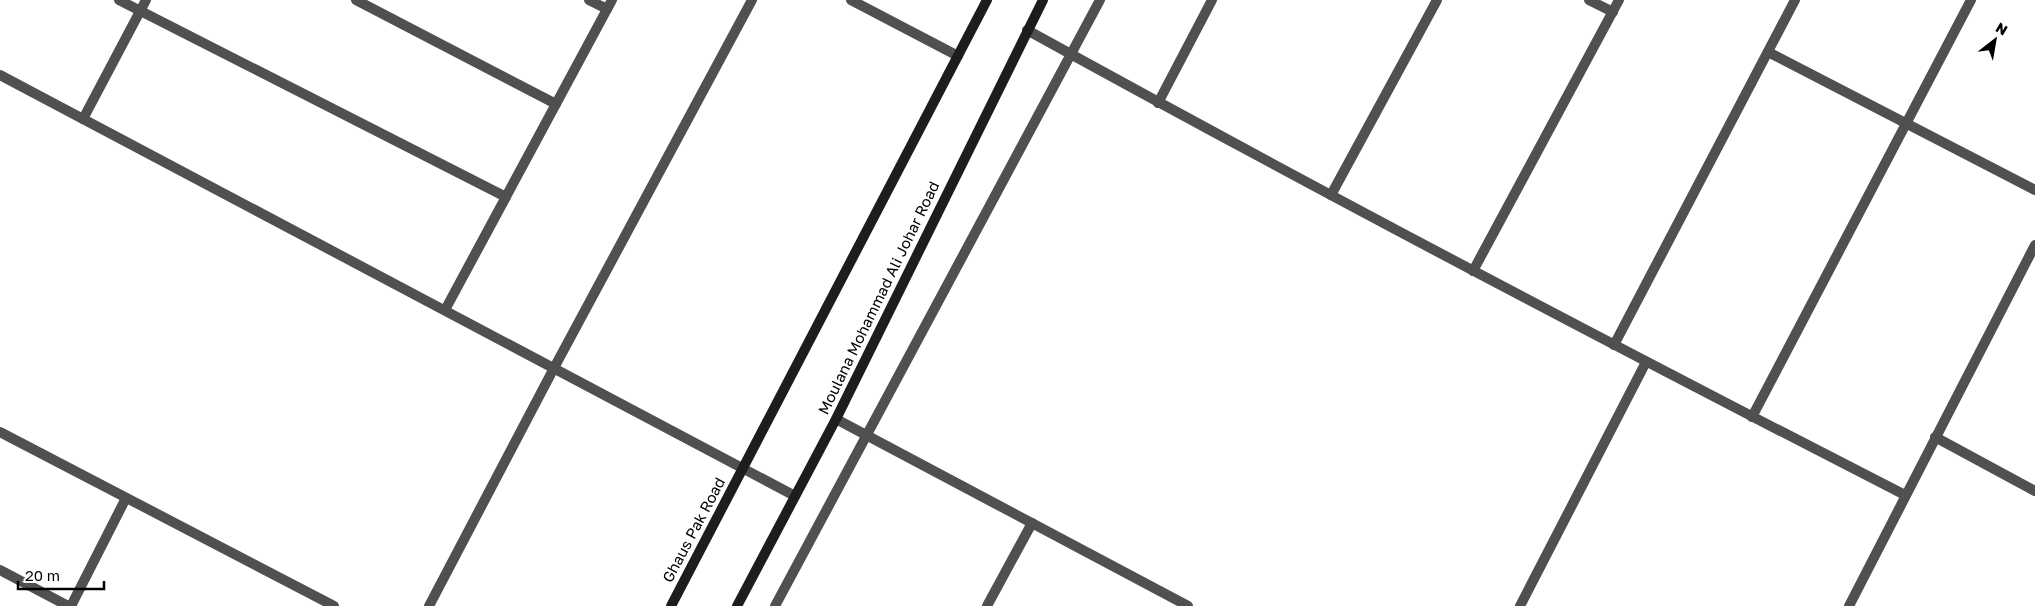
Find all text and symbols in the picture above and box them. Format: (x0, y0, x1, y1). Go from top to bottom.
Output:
north arrow (1970, 15, 2020, 65)
text: N (1993, 18, 2011, 38)
street label: Moulana Mohammad Ali Johar Road (814, 178, 943, 417)
street label: Ghaus Pak Road (658, 474, 728, 585)
scale bar (18, 558, 104, 590)
text: 20 m (25, 566, 60, 584)

